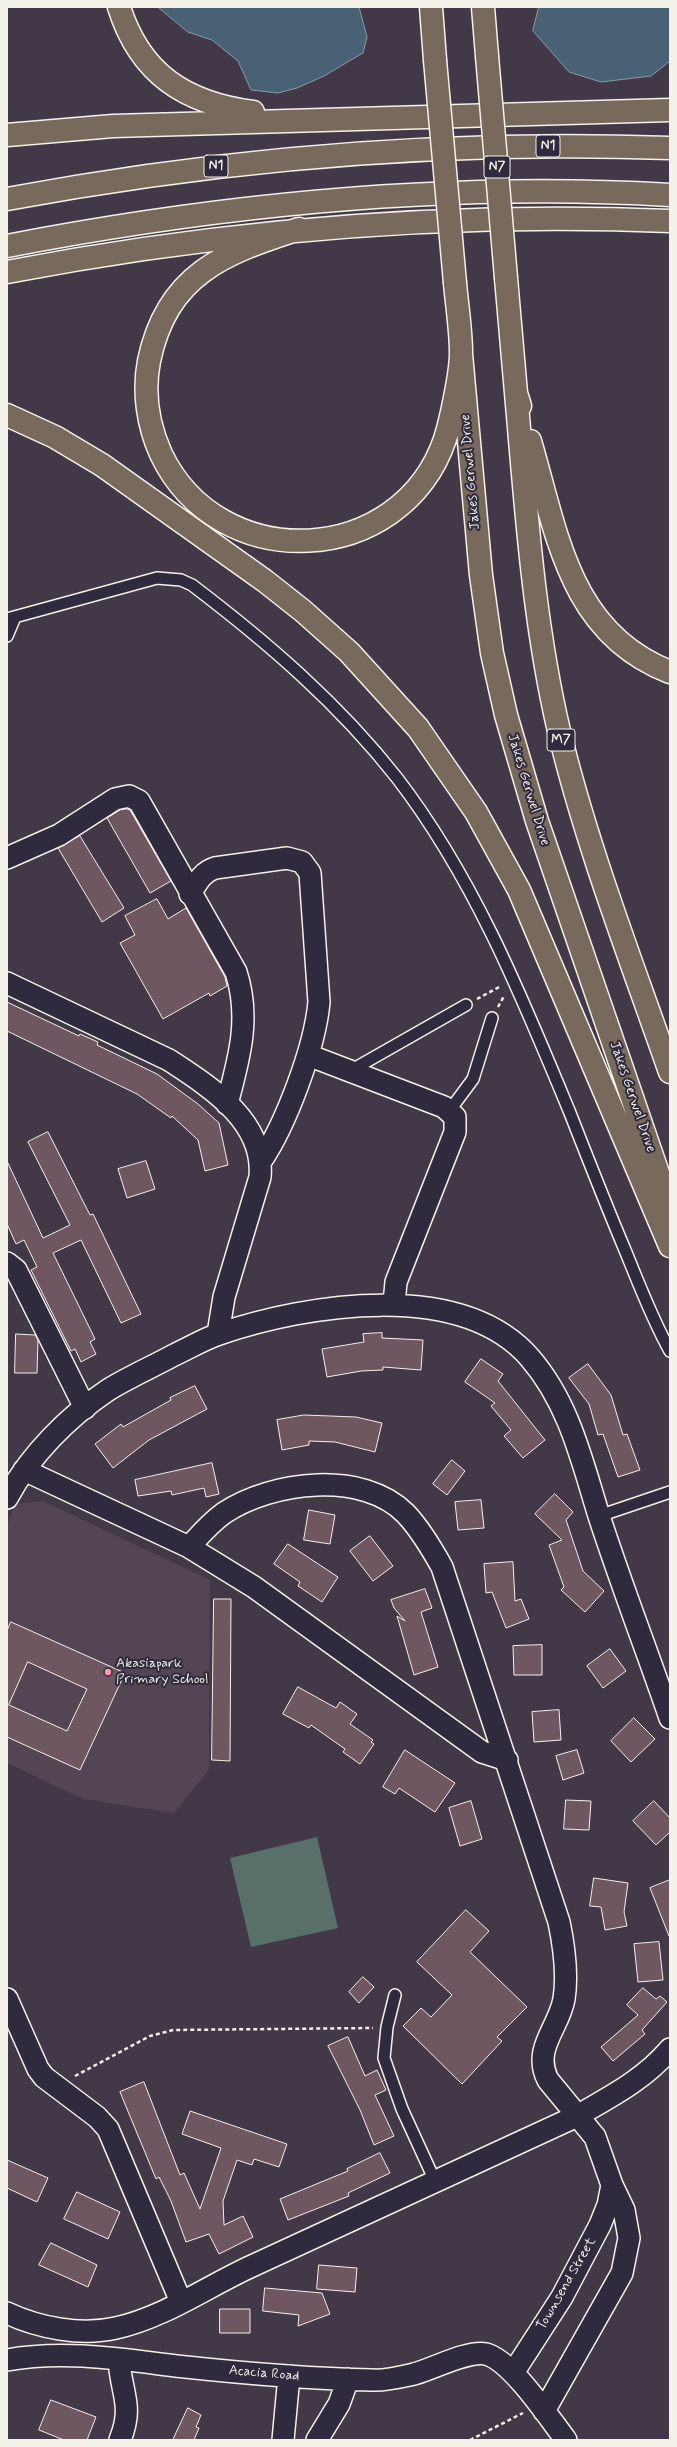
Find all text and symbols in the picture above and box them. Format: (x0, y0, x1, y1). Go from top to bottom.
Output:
road number: N1 (536, 135, 560, 157)
road number: N1 (204, 155, 228, 177)
road number: N7 (484, 156, 510, 178)
street label: Jakes Gerwel Drive (458, 413, 484, 531)
road number: M7 (547, 729, 575, 751)
street label: Jakes Gerwel Drive (503, 732, 553, 848)
street label: Jakes Gerwel Drive (605, 1039, 659, 1155)
place label: Akasiapark Primary School (116, 1656, 208, 1688)
marker: Akasiapark Primary School (103, 1667, 113, 1677)
street label: Townsend Street (534, 2235, 600, 2333)
street label: Acacia Road (228, 2363, 300, 2385)

